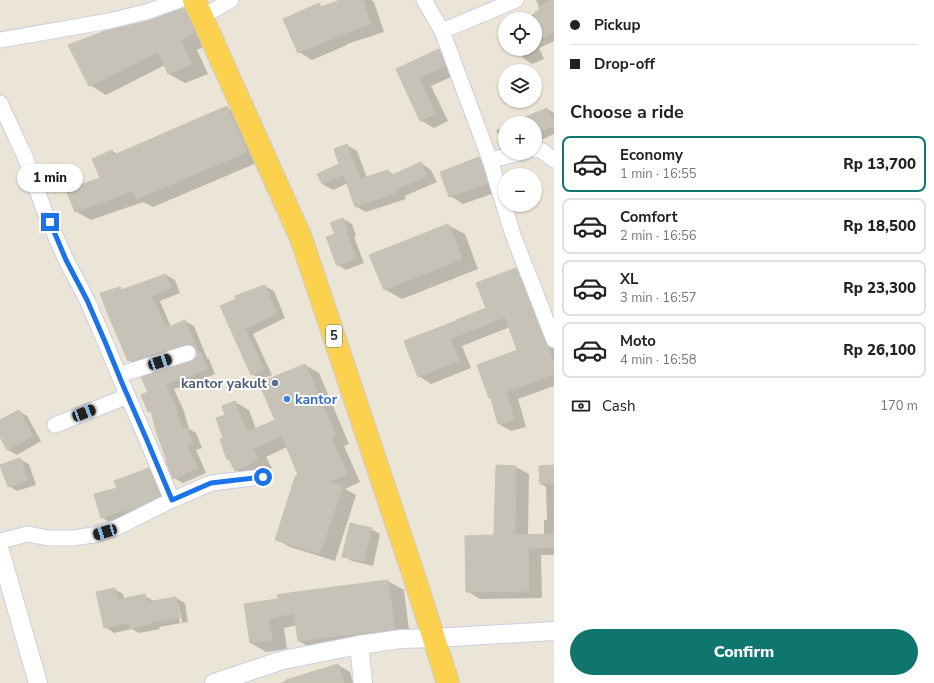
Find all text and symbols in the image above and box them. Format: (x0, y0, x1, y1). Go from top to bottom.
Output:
map controls (498, 12, 542, 212)
button: locate (498, 12, 542, 56)
text: Pickup (594, 15, 640, 35)
text: Drop-off (594, 54, 655, 74)
button: layers (498, 64, 542, 108)
text: Choose a ride (570, 100, 684, 124)
button: + (498, 116, 542, 160)
text: Economy (620, 145, 683, 165)
icon: car (572, 146, 608, 182)
text: Rp 13,700 (843, 154, 916, 174)
callout: 1 min (17, 164, 83, 192)
text: 1 min · 16:55 (620, 165, 696, 183)
button: − (498, 168, 542, 212)
text: 1 min (33, 169, 67, 187)
text: Comfort (620, 207, 677, 227)
icon: car (572, 208, 608, 244)
route end (41, 213, 59, 231)
text: Rp 18,500 (843, 216, 916, 236)
text: 2 min · 16:56 (620, 227, 696, 245)
text: XL (620, 269, 639, 289)
icon: car (572, 270, 608, 306)
text: Rp 23,300 (843, 278, 916, 298)
text: 3 min · 16:57 (620, 289, 696, 307)
road number: 5 (326, 325, 342, 347)
text: Moto (620, 331, 656, 351)
icon: car (572, 332, 608, 368)
text: Rp 26,100 (843, 340, 916, 360)
text: 4 min · 16:58 (620, 351, 696, 369)
car (147, 353, 173, 371)
place label: kantor yakult (181, 374, 268, 393)
marker: kantor yakult (270, 378, 280, 388)
place label: kantor (295, 390, 338, 409)
marker: kantor (282, 394, 292, 404)
icon: cash (570, 395, 592, 417)
text: Cash (602, 396, 636, 416)
text: 170 m (880, 397, 918, 415)
car (71, 403, 97, 423)
route start (254, 468, 272, 486)
car (92, 523, 118, 541)
button: Confirm (570, 629, 918, 675)

